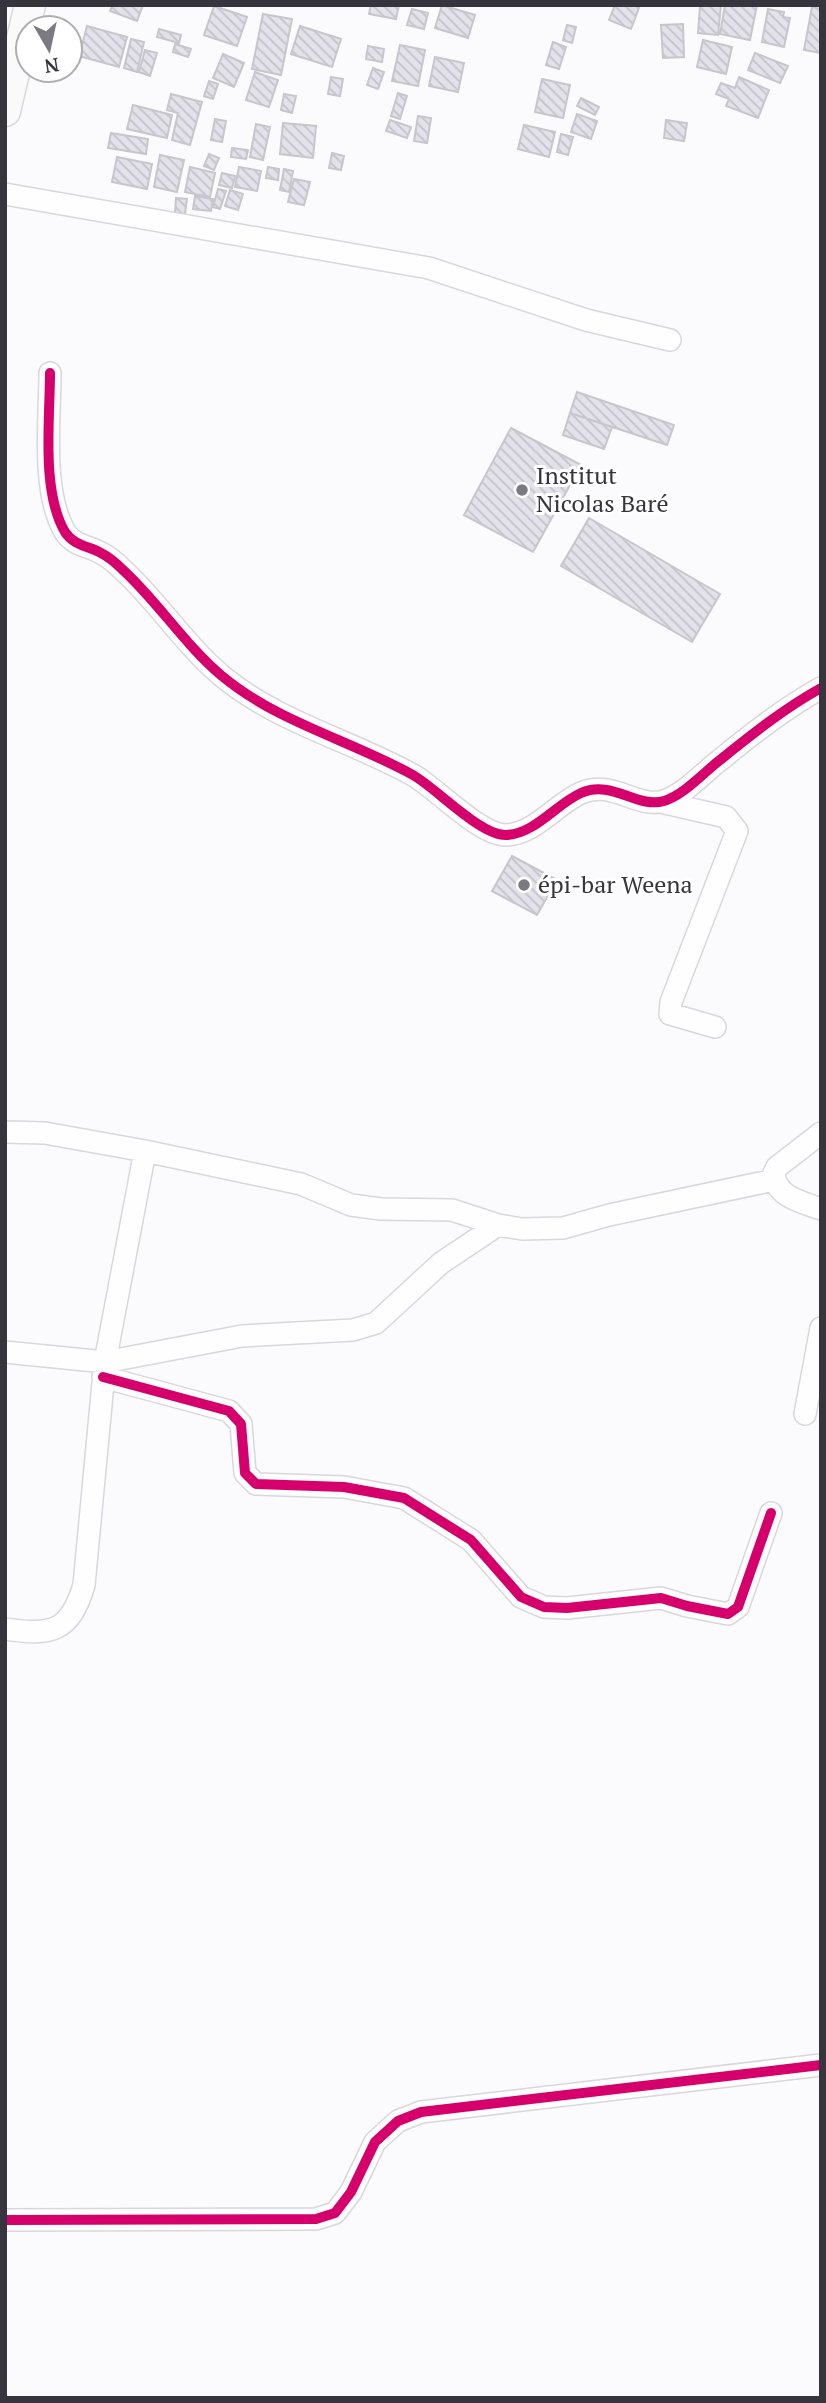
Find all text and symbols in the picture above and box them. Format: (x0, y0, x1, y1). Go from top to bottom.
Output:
north arrow (14, 14, 84, 84)
text: N (42, 53, 61, 80)
place label: Institut Nicolas Baré (536, 459, 669, 519)
marker: Institut Nicolas Baré (514, 482, 530, 498)
place label: épi-bar Weena (538, 868, 693, 900)
marker: épi-bar Weena (516, 877, 532, 893)

